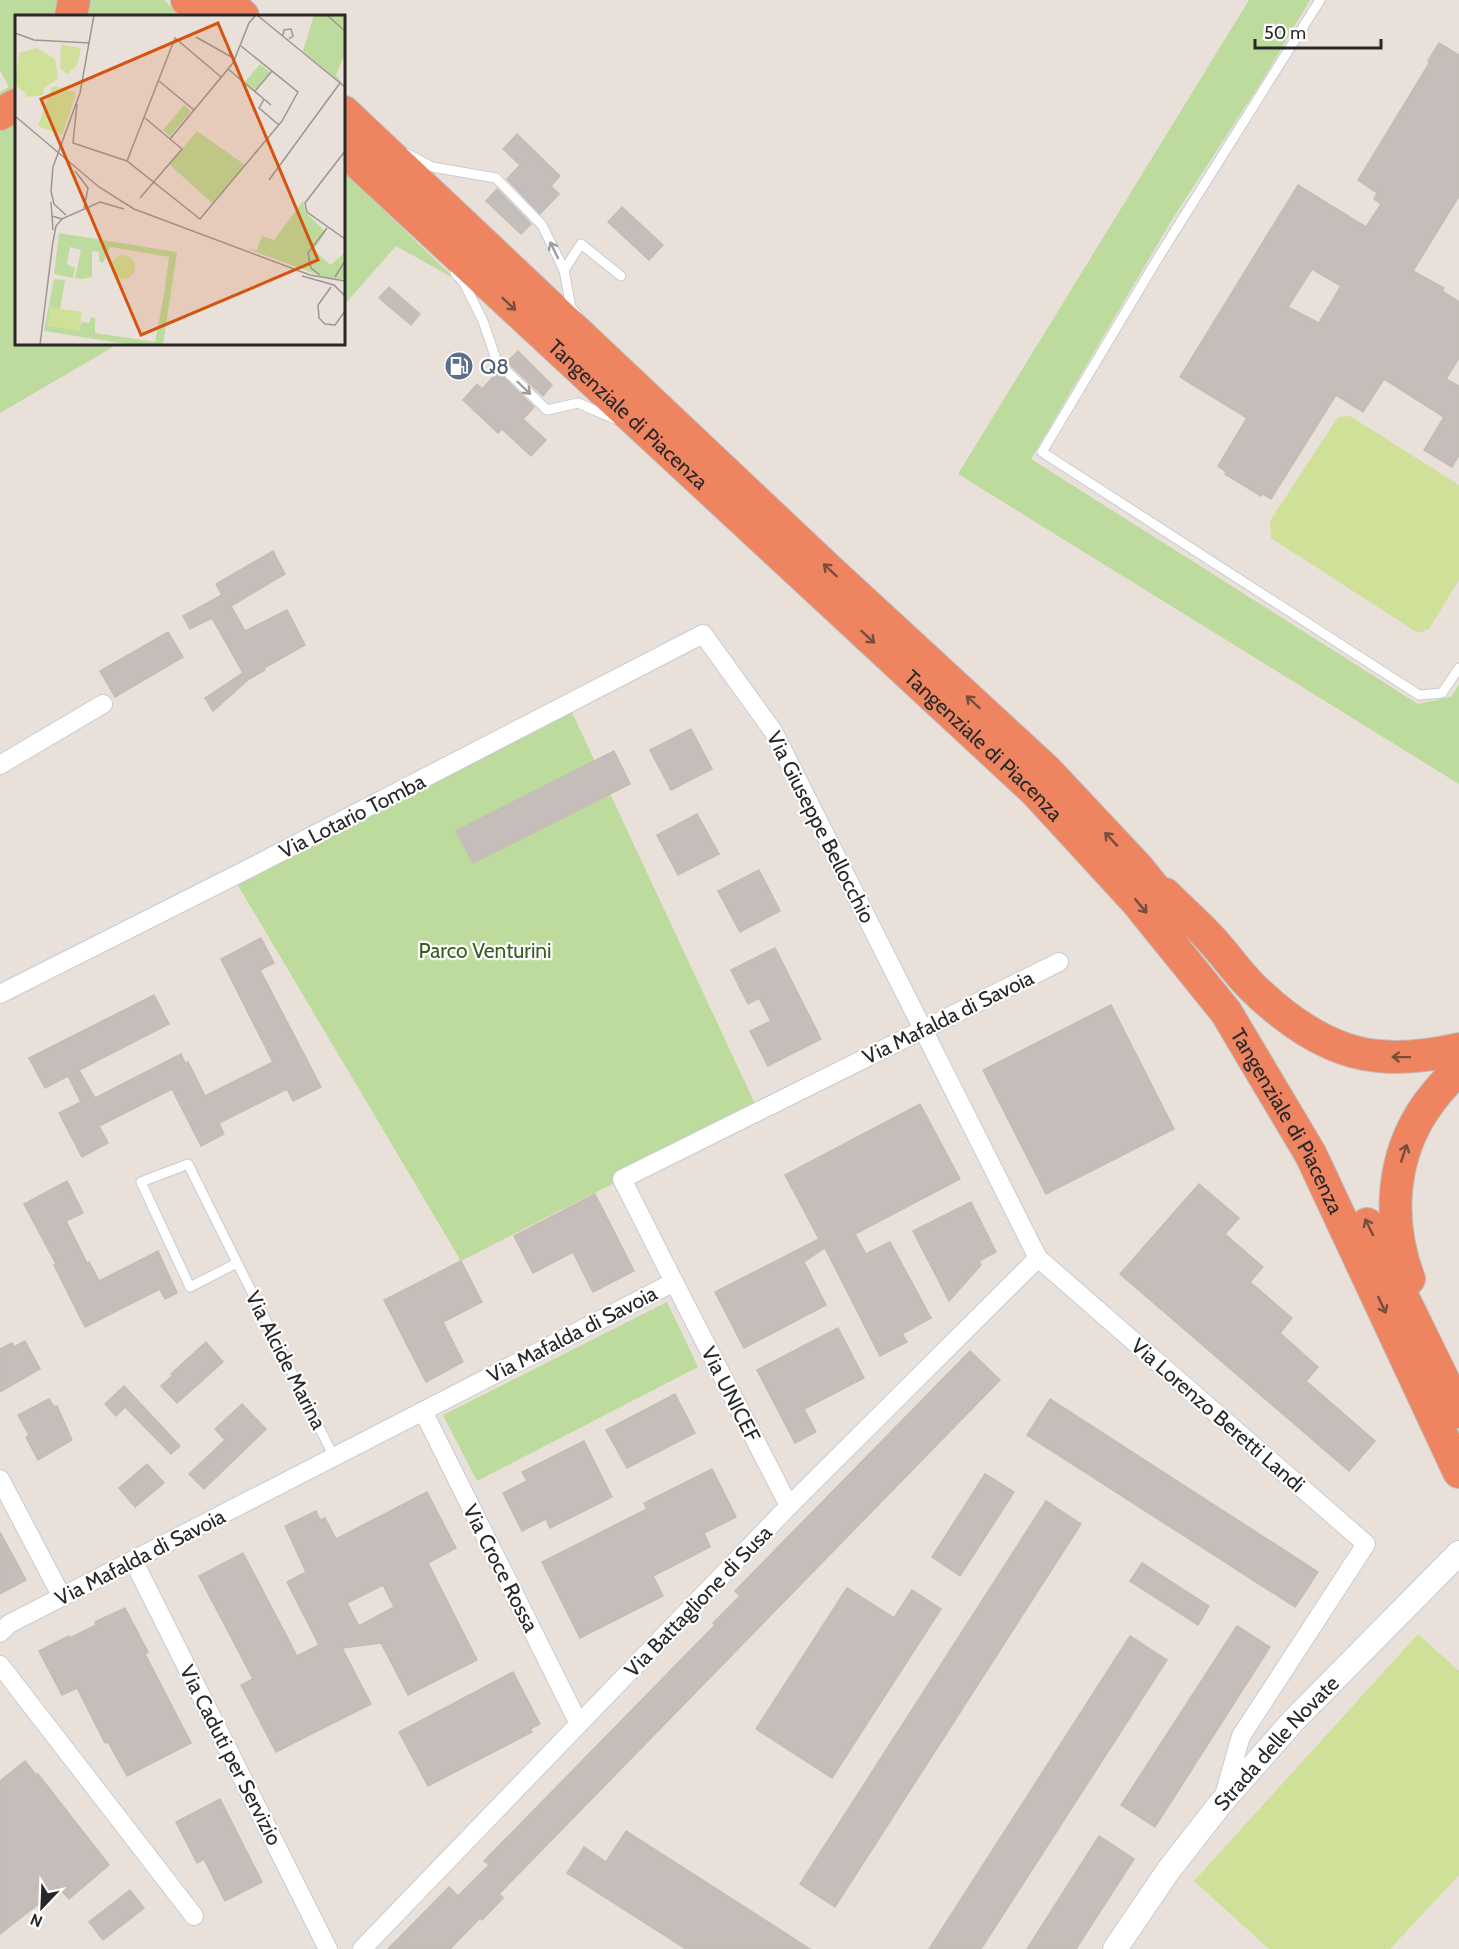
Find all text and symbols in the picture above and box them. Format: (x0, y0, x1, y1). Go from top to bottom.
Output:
scale bar (1255, 12, 1381, 50)
inset map (15, 15, 345, 345)
text: 50 m (1264, 22, 1306, 44)
one-way arrow (548, 241, 559, 259)
one-way arrow (502, 297, 517, 311)
street label: Tangenziale di Piacenza (543, 334, 713, 494)
fuel station icon: Q8 (443, 350, 475, 382)
place label: Q8 (480, 354, 509, 379)
one-way arrow (516, 381, 531, 395)
one-way arrow (822, 563, 837, 577)
one-way arrow (860, 629, 875, 643)
street label: Tangenziale di Piacenza (900, 664, 1068, 826)
one-way arrow (966, 695, 981, 709)
street label: Via Giuseppe Bellocchio (762, 727, 880, 927)
street label: Via Lotario Tomba (275, 768, 429, 864)
one-way arrow (1104, 832, 1119, 847)
one-way arrow (1134, 898, 1148, 913)
park label: Parco Venturini (418, 938, 552, 963)
street label: Via Mafalda di Savoia (858, 965, 1038, 1069)
street label: Tangenziale di Piacenza (1226, 1024, 1349, 1218)
one-way arrow (1392, 1051, 1412, 1063)
one-way arrow (1399, 1144, 1410, 1162)
one-way arrow (1363, 1219, 1374, 1237)
street label: Via Mafalda di Savoia (483, 1280, 661, 1388)
street label: Via Alcide Marina (240, 1287, 332, 1433)
one-way arrow (1376, 1296, 1388, 1314)
street label: Via Lorenzo Beretti Landi (1126, 1333, 1310, 1497)
street label: Via UNICEF (696, 1342, 766, 1446)
street label: Via Croce Rossa (458, 1500, 544, 1636)
street label: Via Mafalda di Savoia (51, 1503, 229, 1611)
street label: Via Battaglione di Susa (619, 1520, 777, 1682)
street label: Via Caduti per Servizio (175, 1661, 287, 1849)
street label: Strada delle Novate (1208, 1670, 1344, 1815)
north arrow (12, 1877, 72, 1937)
text: N (27, 1909, 45, 1931)

